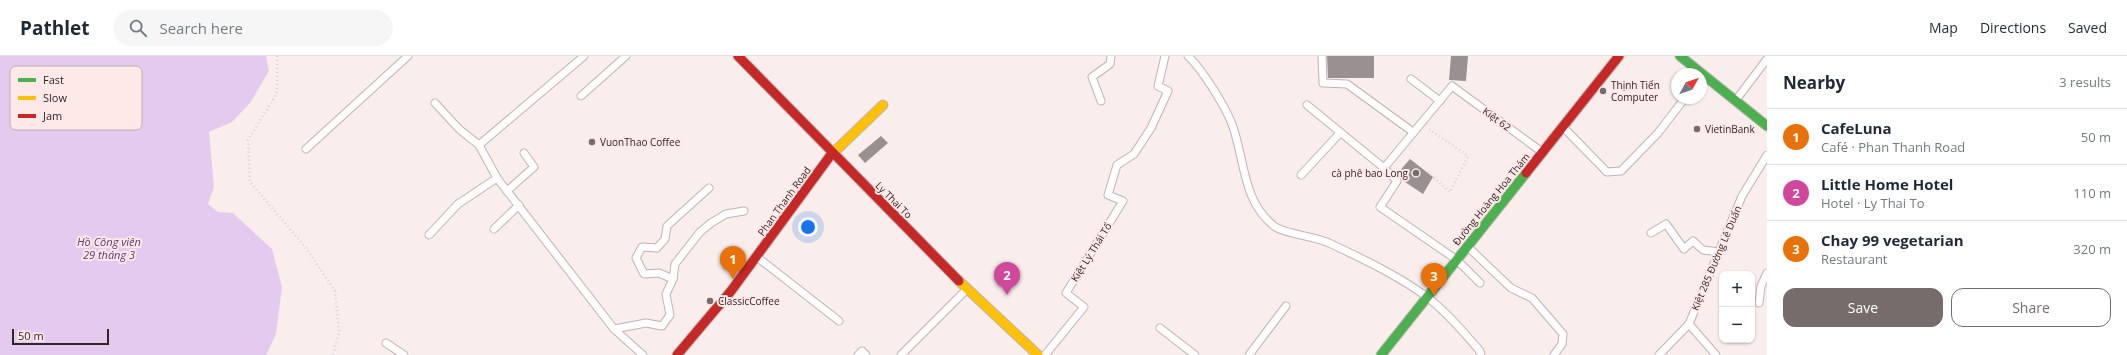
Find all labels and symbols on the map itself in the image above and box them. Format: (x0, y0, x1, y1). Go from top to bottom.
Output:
legend (10, 66, 142, 130)
north arrow (1671, 68, 1707, 104)
text: Fast (43, 72, 64, 87)
place label: Thịnh Tiến Computer (1611, 78, 1660, 104)
marker: Thịnh Tiến Computer (1598, 86, 1608, 96)
text: Slow (43, 90, 67, 105)
street label: Kiệt 62 (1480, 104, 1514, 134)
text: Jam (42, 108, 62, 123)
place label: VietinBank (1705, 122, 1755, 136)
marker: VietinBank (1692, 124, 1702, 134)
place label: VuonThao Coffee (600, 135, 681, 149)
marker: VuonThao Coffee (587, 137, 597, 147)
street label: Đường Hoàng Hoa Thám (1449, 150, 1533, 248)
street label: Phan Thanh Road (754, 164, 814, 238)
place label: cà phê bao Long (1332, 166, 1409, 180)
marker: cà phê bao Long (1411, 168, 1421, 178)
street label: Ly Thai To (873, 179, 915, 221)
street label: Kiệt 285 Đường Lê Duẩn (1688, 203, 1744, 313)
your location (798, 217, 818, 237)
street label: Kiệt Lý Thái Tổ (1067, 220, 1115, 284)
water label: Hồ Công viên 29 tháng 3 (77, 234, 141, 262)
pin: 1 (720, 246, 746, 279)
pin: 2 (994, 262, 1020, 295)
pin: 3 (1421, 263, 1447, 296)
place label: ClassicCoffee (718, 294, 780, 308)
marker: ClassicCoffee (705, 296, 715, 306)
scale bar (12, 327, 109, 346)

